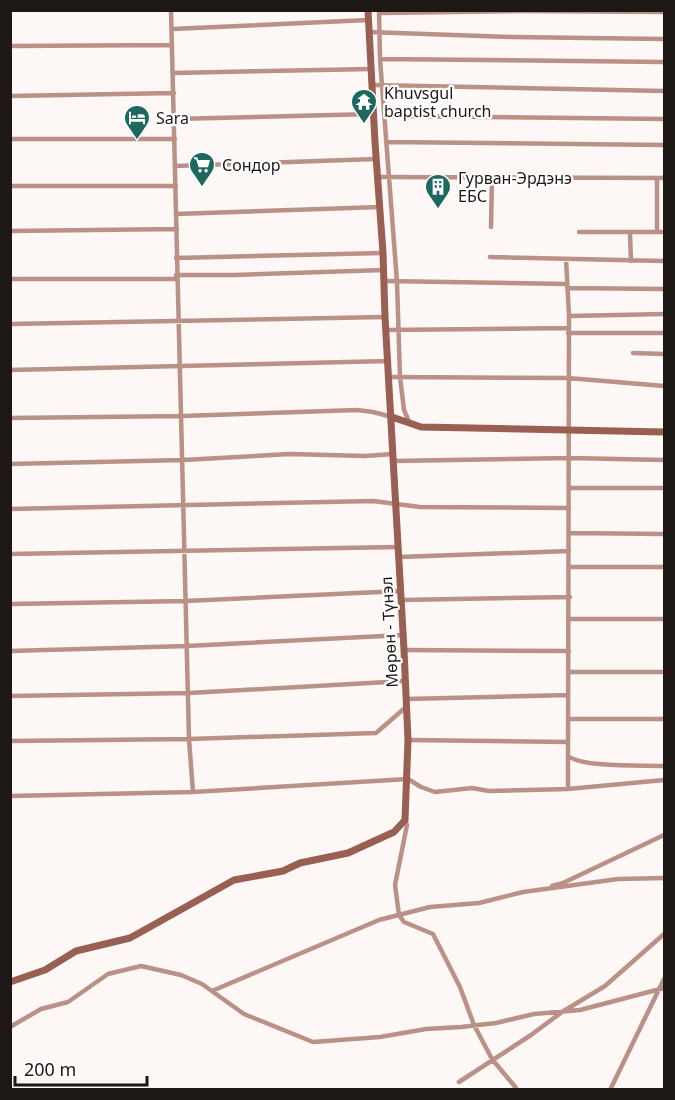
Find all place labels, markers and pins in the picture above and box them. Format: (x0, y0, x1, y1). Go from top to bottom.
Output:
place label: Khuvsgul baptist church (384, 82, 491, 122)
temple icon: Khuvsgul baptist church (349, 87, 379, 125)
hotel icon: Sara (122, 103, 152, 141)
place label: Sara (156, 107, 189, 129)
supermarket icon: Сондор (187, 150, 217, 188)
place label: Сондор (222, 154, 281, 176)
place label: Гурван-Эрдэнэ ЕБС (458, 167, 572, 207)
building icon: Гурван-Эрдэнэ ЕБС (423, 172, 453, 210)

